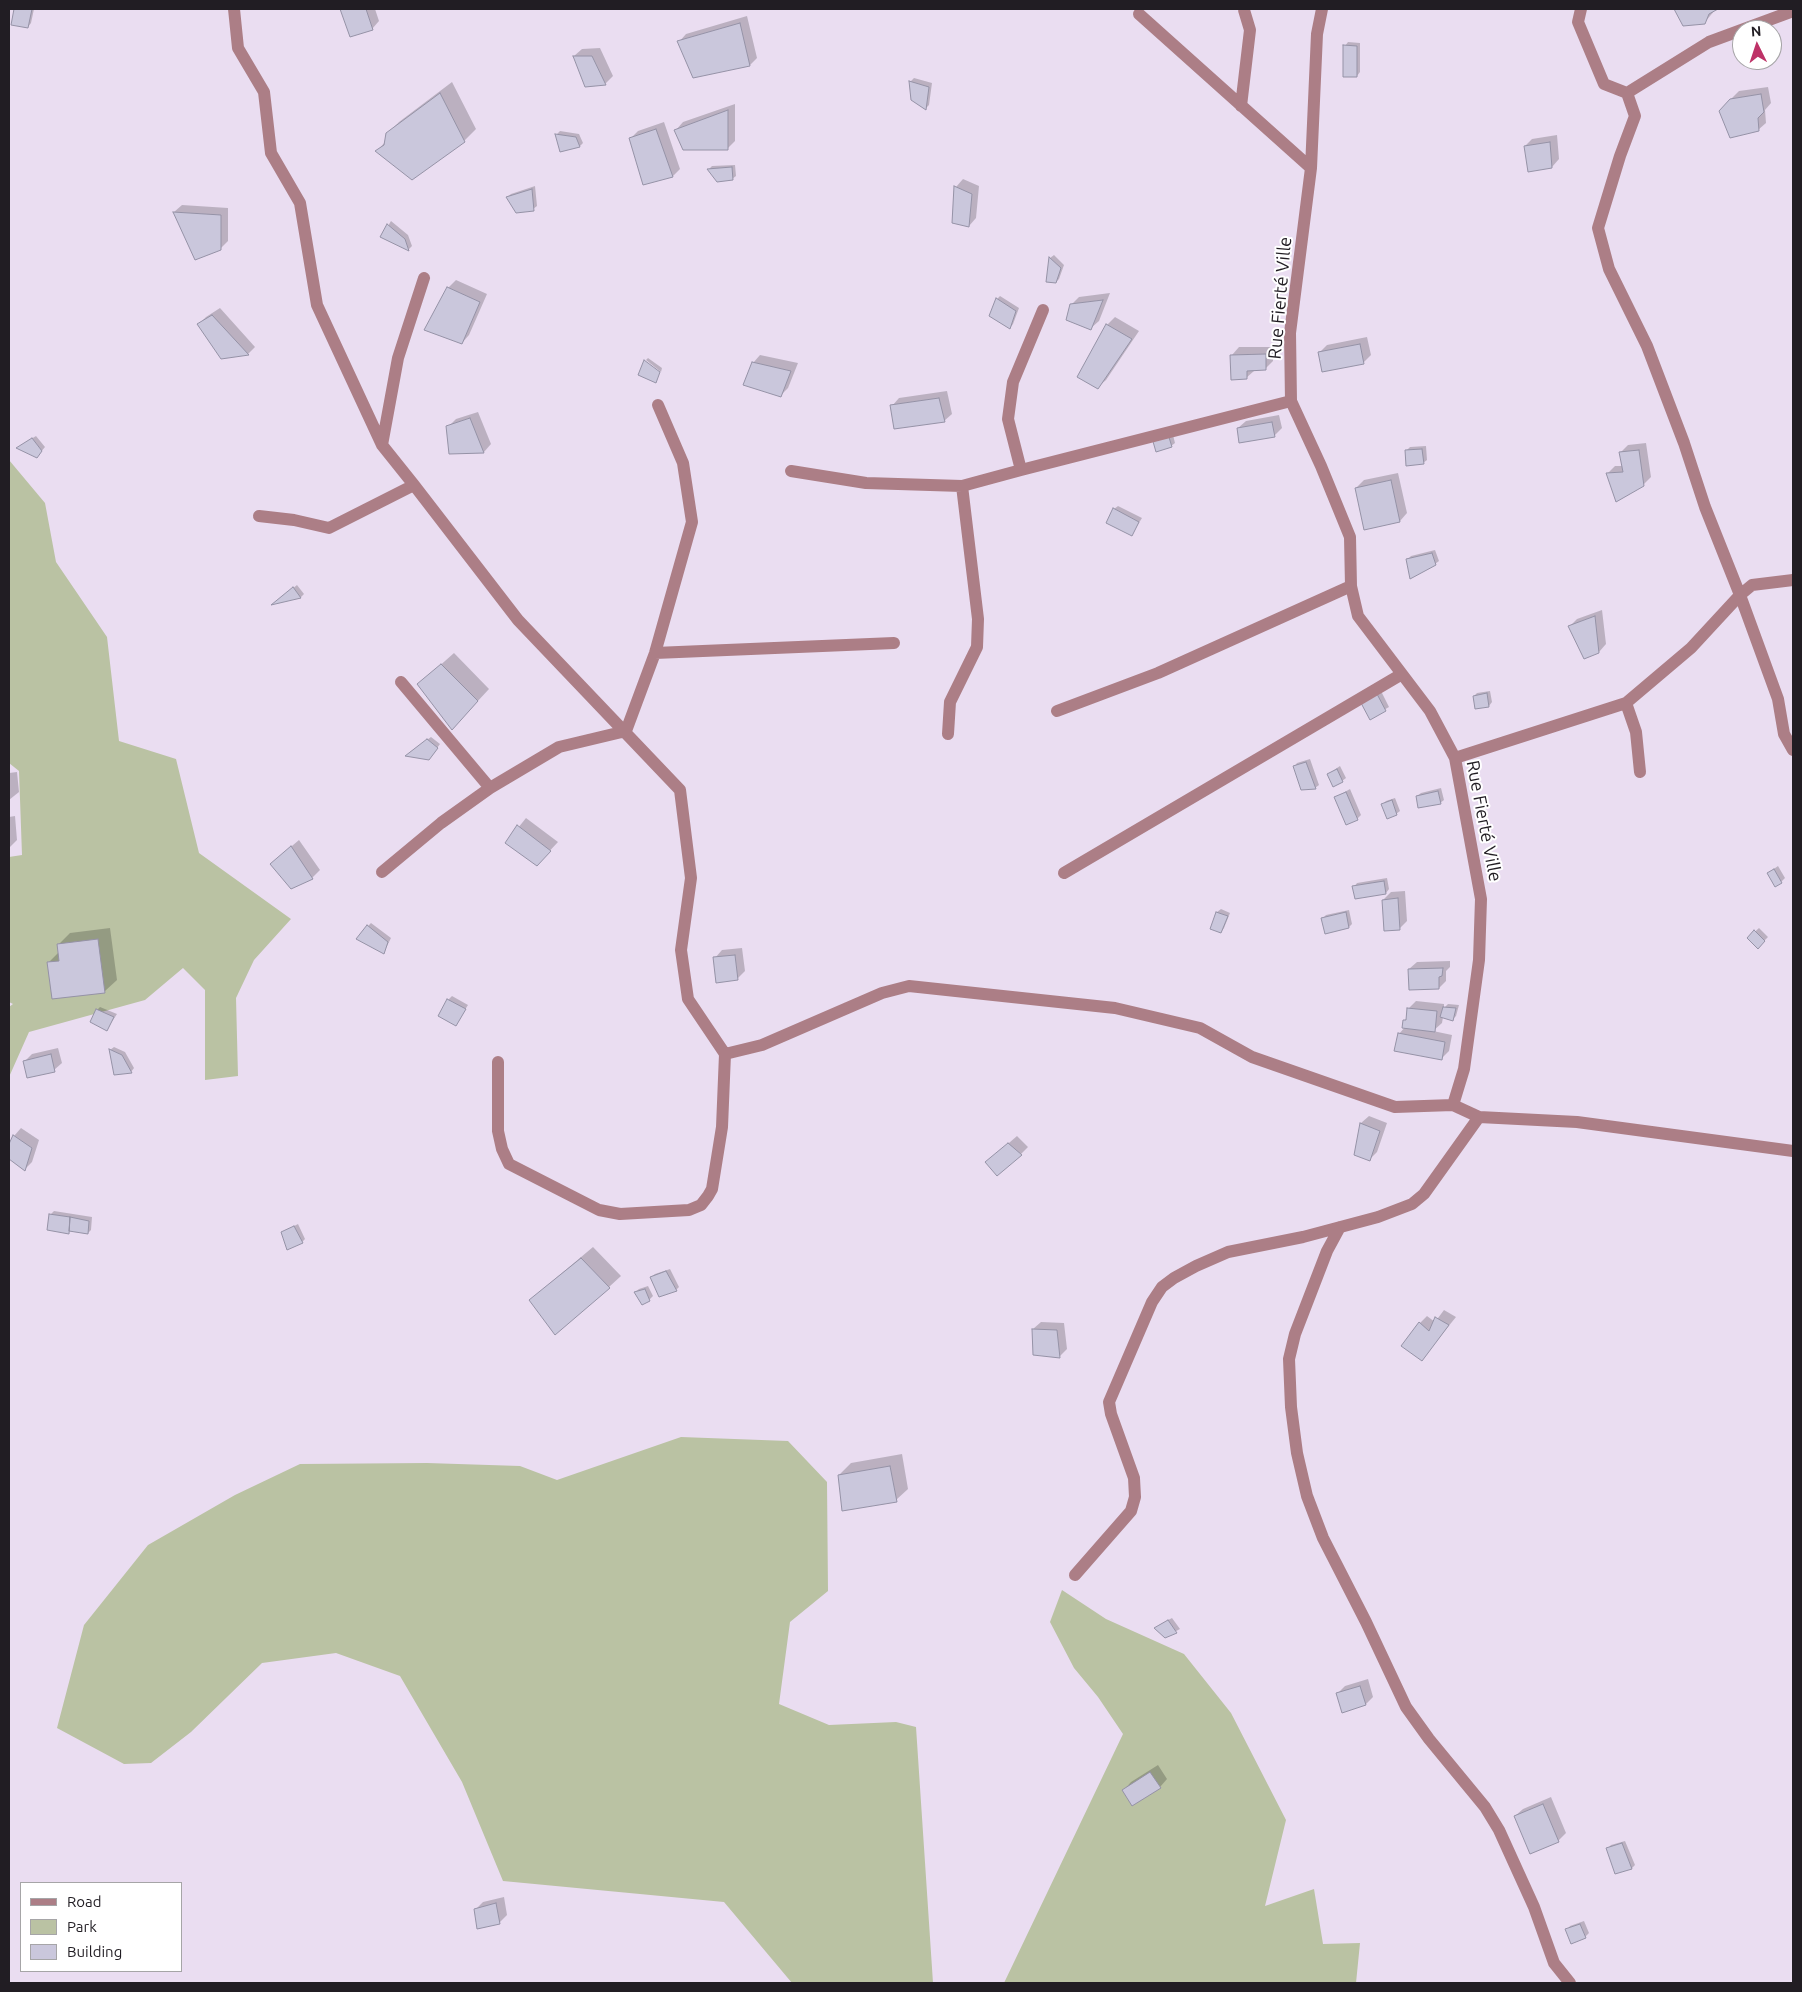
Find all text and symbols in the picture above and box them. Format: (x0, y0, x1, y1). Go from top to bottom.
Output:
north arrow (1732, 20, 1782, 70)
text: N (1750, 23, 1762, 39)
street label: Rue Fierté Ville (1264, 236, 1296, 360)
street label: Rue Fierté Ville (1462, 759, 1506, 883)
legend (20, 1882, 182, 1972)
text: Road (67, 1893, 102, 1910)
text: Park (67, 1918, 97, 1935)
text: Building (67, 1943, 122, 1960)

